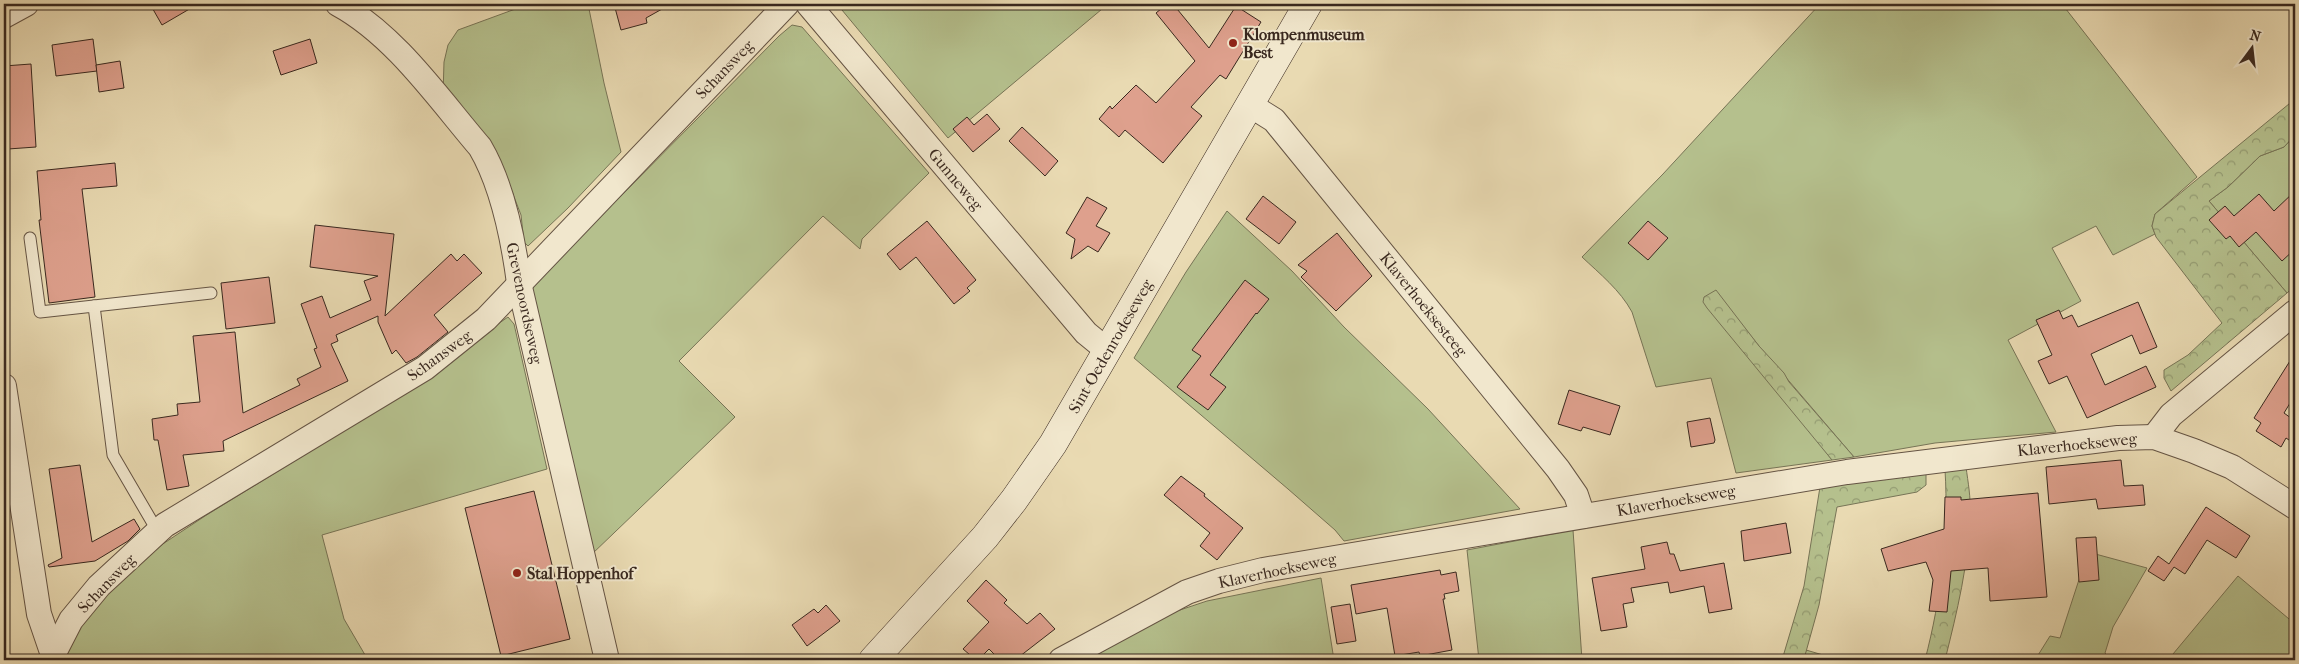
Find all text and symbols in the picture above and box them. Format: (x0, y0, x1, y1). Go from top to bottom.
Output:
north arrow (2226, 22, 2276, 72)
place label: Klompenmuseum Best (1243, 25, 1365, 62)
text: N (2248, 26, 2263, 46)
street label: Schansweg (692, 35, 758, 103)
marker: Klompenmuseum Best (1227, 37, 1239, 49)
street label: Gunneweg (924, 145, 987, 214)
street label: Grevenoordseweg (502, 241, 547, 366)
street label: Klaverhoeksesteeg (1376, 248, 1472, 361)
street label: Sint-Oedenrodeseweg (1064, 275, 1157, 417)
street label: Schansweg (403, 325, 476, 385)
street label: Klaverhoekseweg (2016, 429, 2138, 460)
street label: Klaverhoekseweg (1615, 481, 1737, 520)
street label: Schansweg (74, 549, 140, 617)
street label: Klaverhoekseweg (1216, 549, 1338, 592)
place label: Stal Hoppenhof (527, 564, 637, 584)
marker: Stal Hoppenhof (511, 567, 523, 579)

